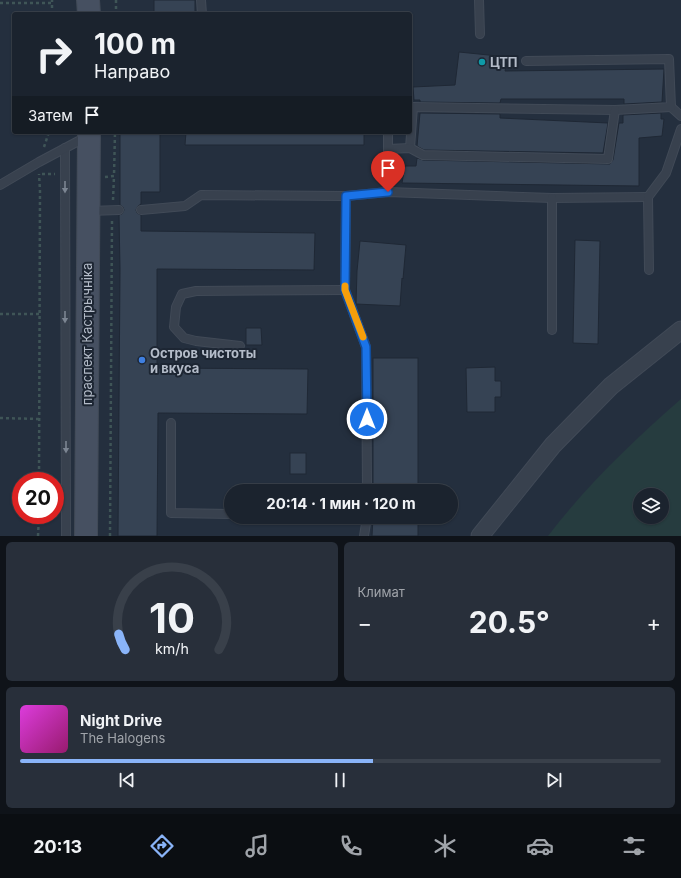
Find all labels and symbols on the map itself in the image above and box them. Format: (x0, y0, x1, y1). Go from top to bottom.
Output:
place label: ЦТП (490, 54, 518, 70)
marker: ЦТП (477, 57, 487, 67)
pin (371, 151, 405, 192)
one-way arrow (62, 181, 68, 194)
street label: праспект Кастрычніка (79, 263, 95, 405)
one-way arrow (62, 311, 68, 324)
place label: Остров чистоты и вкуса (150, 345, 256, 376)
marker: Остров чистоты и вкуса (137, 355, 147, 365)
position arrow (346, 398, 388, 440)
one-way arrow (63, 441, 69, 454)
speed limit sign: 20 (12, 472, 64, 524)

